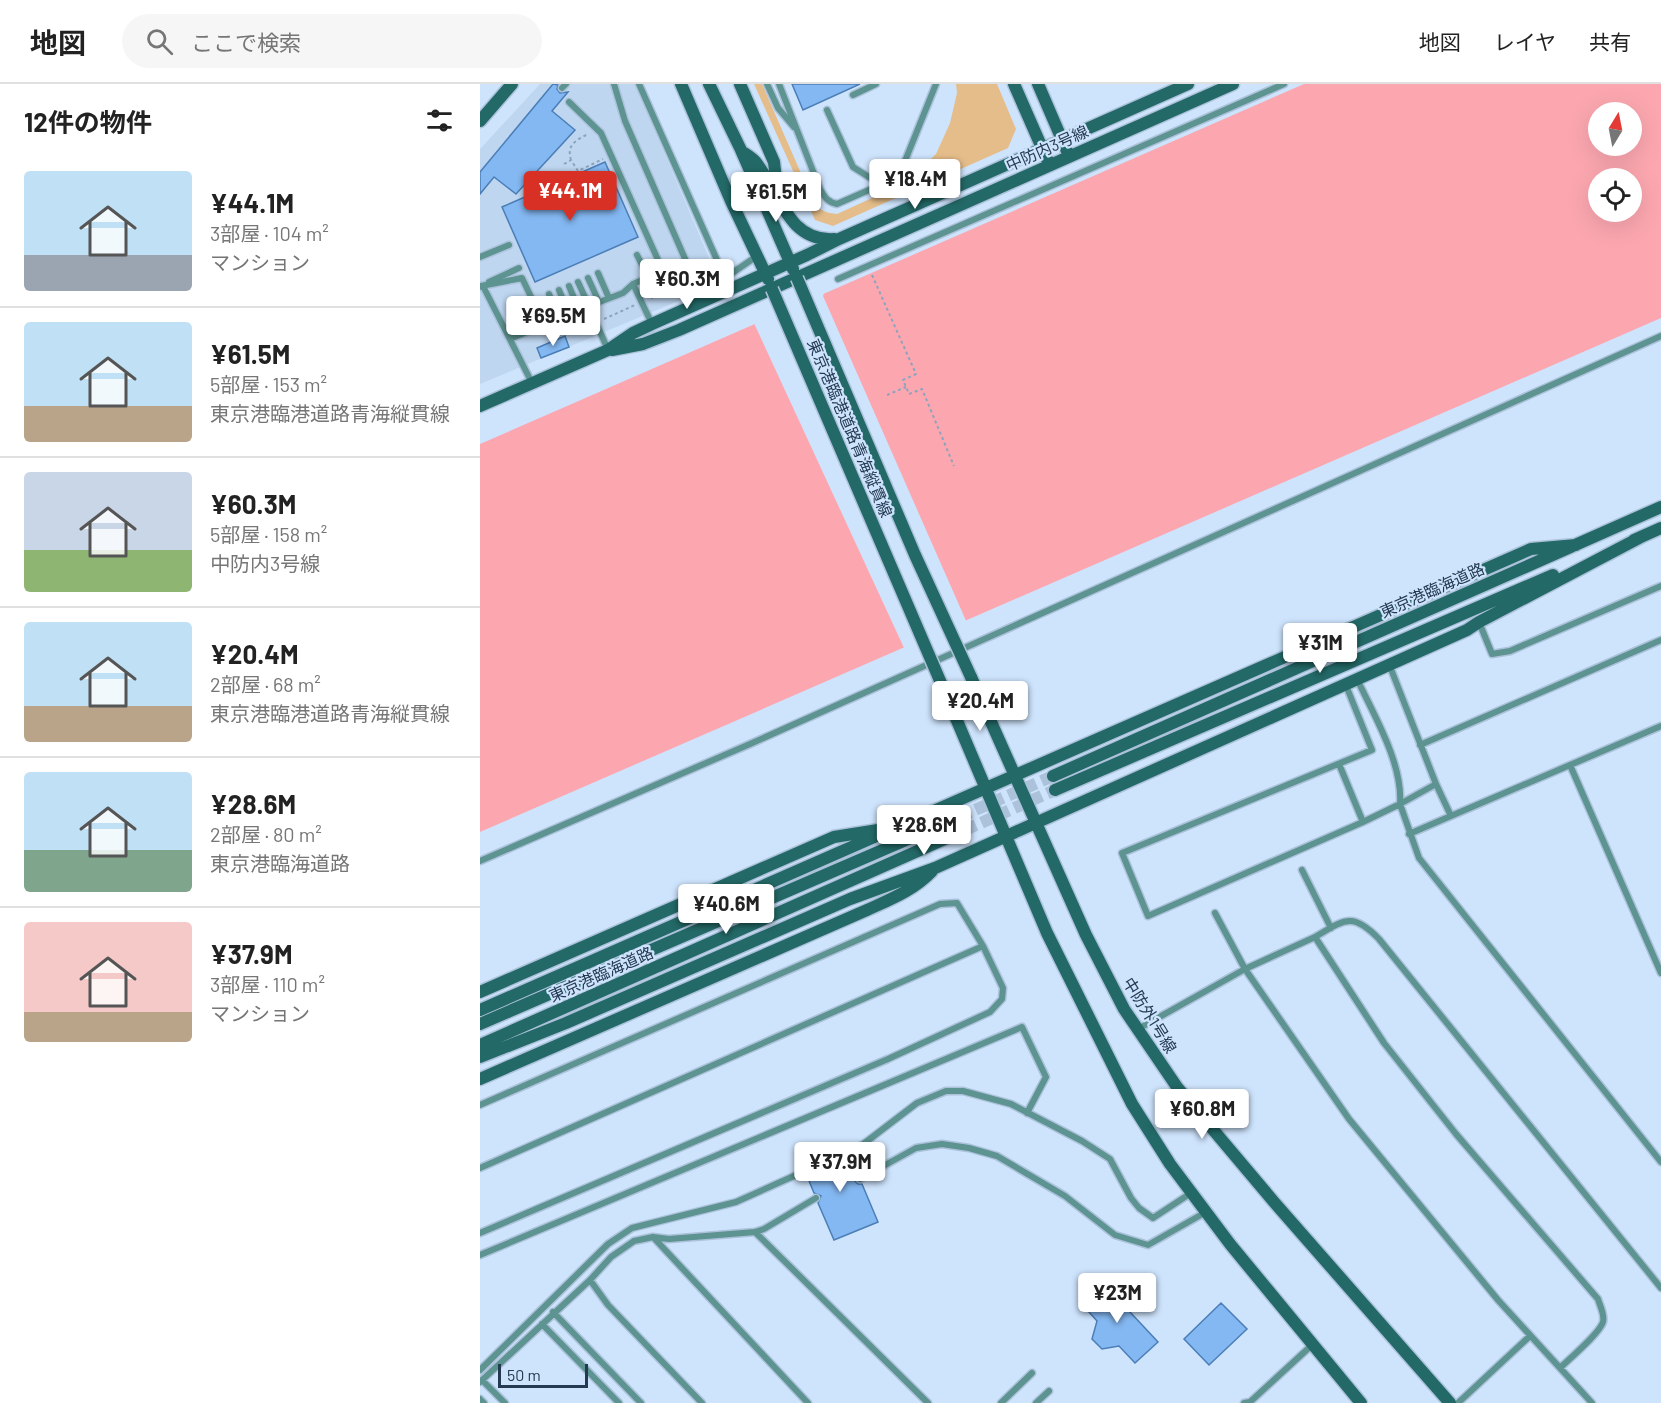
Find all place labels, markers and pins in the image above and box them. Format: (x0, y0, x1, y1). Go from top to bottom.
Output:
pin: ¥18.4M (866, 159, 964, 210)
pin: ¥44.1M (521, 171, 619, 222)
pin: ¥61.5M (727, 172, 825, 223)
pin: ¥60.3M (638, 259, 736, 310)
pin: ¥69.5M (504, 296, 602, 347)
pin: ¥31M (1284, 623, 1356, 674)
pin: ¥20.4M (931, 681, 1029, 732)
pin: ¥28.6M (875, 805, 973, 856)
pin: ¥40.6M (677, 884, 775, 935)
pin: ¥60.8M (1153, 1089, 1251, 1140)
pin: ¥37.9M (791, 1142, 889, 1193)
pin: ¥23M (1081, 1273, 1153, 1324)

